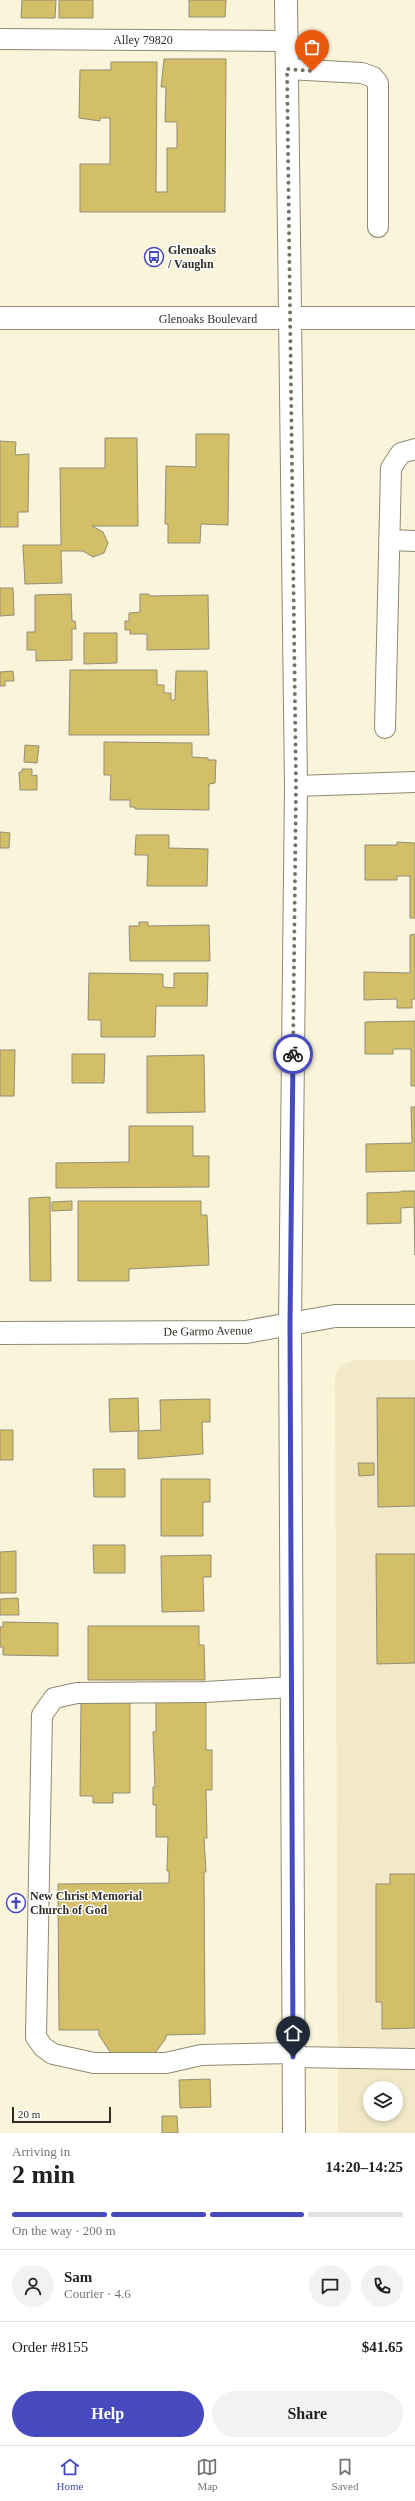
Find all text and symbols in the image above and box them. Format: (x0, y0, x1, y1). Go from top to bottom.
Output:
pin (295, 30, 329, 71)
street label: Alley 79820 (113, 33, 173, 47)
icon: bag (301, 36, 323, 58)
place label: Glenoaks / Vaughn (167, 243, 216, 271)
bus stop icon: Glenoaks / Vaughn (143, 246, 165, 268)
street label: Glenoaks Boulevard (159, 312, 257, 326)
courier (273, 1034, 313, 1074)
icon: bike (282, 1043, 304, 1065)
street label: De Garmo Avenue (163, 1323, 253, 1339)
place label: New Christ Memorial Church of God (30, 1889, 143, 1917)
church icon: New Christ Memorial Church of God (5, 1892, 27, 1914)
pin (276, 2016, 310, 2057)
icon: home (282, 2022, 304, 2044)
map controls (363, 2081, 403, 2121)
button: layers (363, 2081, 403, 2121)
scale bar (12, 2105, 111, 2124)
text: 20 m (18, 2108, 40, 2120)
text: Arriving in (12, 2144, 70, 2159)
text: 14:20–14:25 (326, 2159, 403, 2175)
text: 2 min (12, 2160, 75, 2189)
text: On the way · 200 m (12, 2223, 116, 2238)
button: person (12, 2265, 54, 2307)
button: chat (309, 2265, 351, 2307)
button: phone (361, 2265, 403, 2307)
text: Sam (64, 2269, 92, 2285)
text: Courier · 4.6 (64, 2286, 131, 2301)
text: Order #8155 (12, 2339, 88, 2355)
text: $41.65 (362, 2339, 403, 2355)
button: Help (12, 2391, 204, 2437)
button: Share (212, 2391, 403, 2437)
tab: Home (57, 2456, 83, 2492)
tab: Map (196, 2456, 218, 2492)
tab: Saved (332, 2456, 358, 2492)

